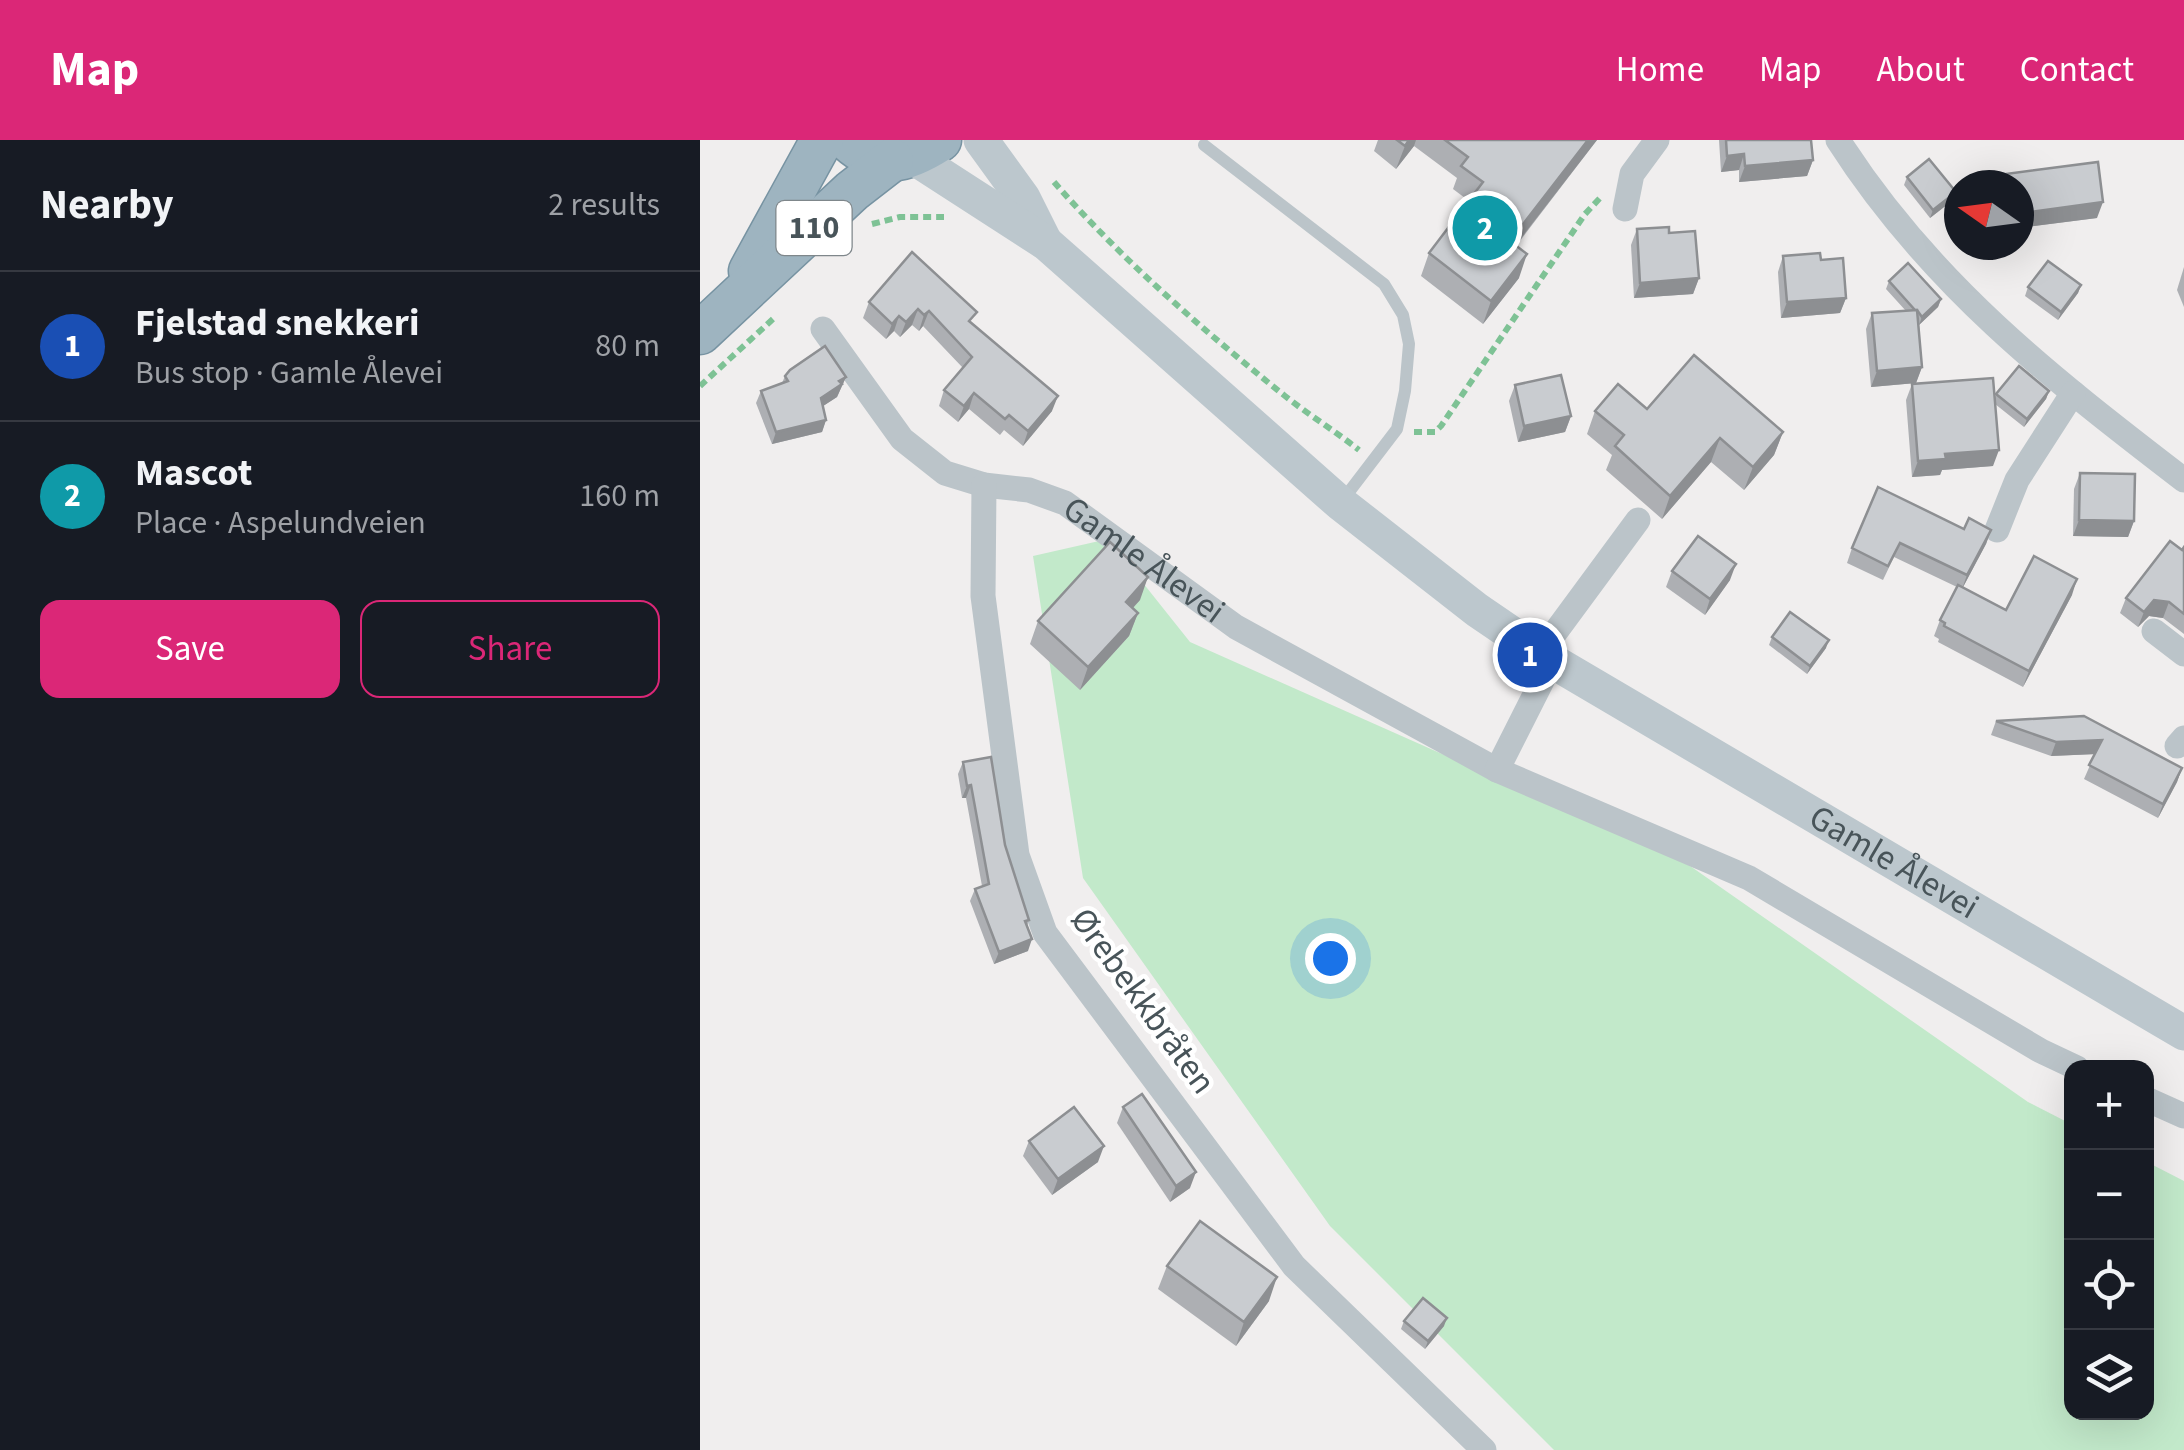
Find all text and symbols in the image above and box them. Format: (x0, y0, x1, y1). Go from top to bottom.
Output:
text: Map (50, 36, 139, 104)
text: Home (1616, 45, 1704, 95)
text: Map (1759, 45, 1822, 95)
text: About (1877, 45, 1965, 95)
text: Contact (2020, 45, 2134, 95)
north arrow (1944, 170, 2034, 260)
text: Nearby (40, 175, 174, 235)
text: 2 results (548, 182, 660, 228)
pin: 2 (1452, 191, 1518, 266)
road number: 110 (776, 201, 852, 255)
text: Fjelstad snekkeri (135, 296, 419, 350)
text: 1 (64, 323, 81, 369)
text: 80 m (595, 323, 660, 369)
text: Bus stop · Gamle Ålevei (135, 350, 443, 396)
text: Mascot (135, 446, 252, 500)
text: 2 (64, 473, 81, 519)
text: 160 m (579, 473, 660, 519)
street label: Gamle Ålevei (1053, 484, 1235, 636)
text: Place · Aspelundveien (135, 500, 426, 546)
button: Save (40, 600, 340, 698)
button: Share (360, 600, 660, 698)
pin: 1 (1498, 618, 1562, 692)
street label: Gamle Ålevei (1800, 793, 1988, 932)
street label: Ørebekkbråten (1058, 898, 1228, 1104)
your location (1305, 933, 1356, 984)
map controls (2064, 1060, 2154, 1420)
button: + (2064, 1060, 2154, 1150)
button: − (2064, 1150, 2154, 1240)
button: locate (2064, 1240, 2154, 1330)
button: layers (2064, 1330, 2154, 1420)

